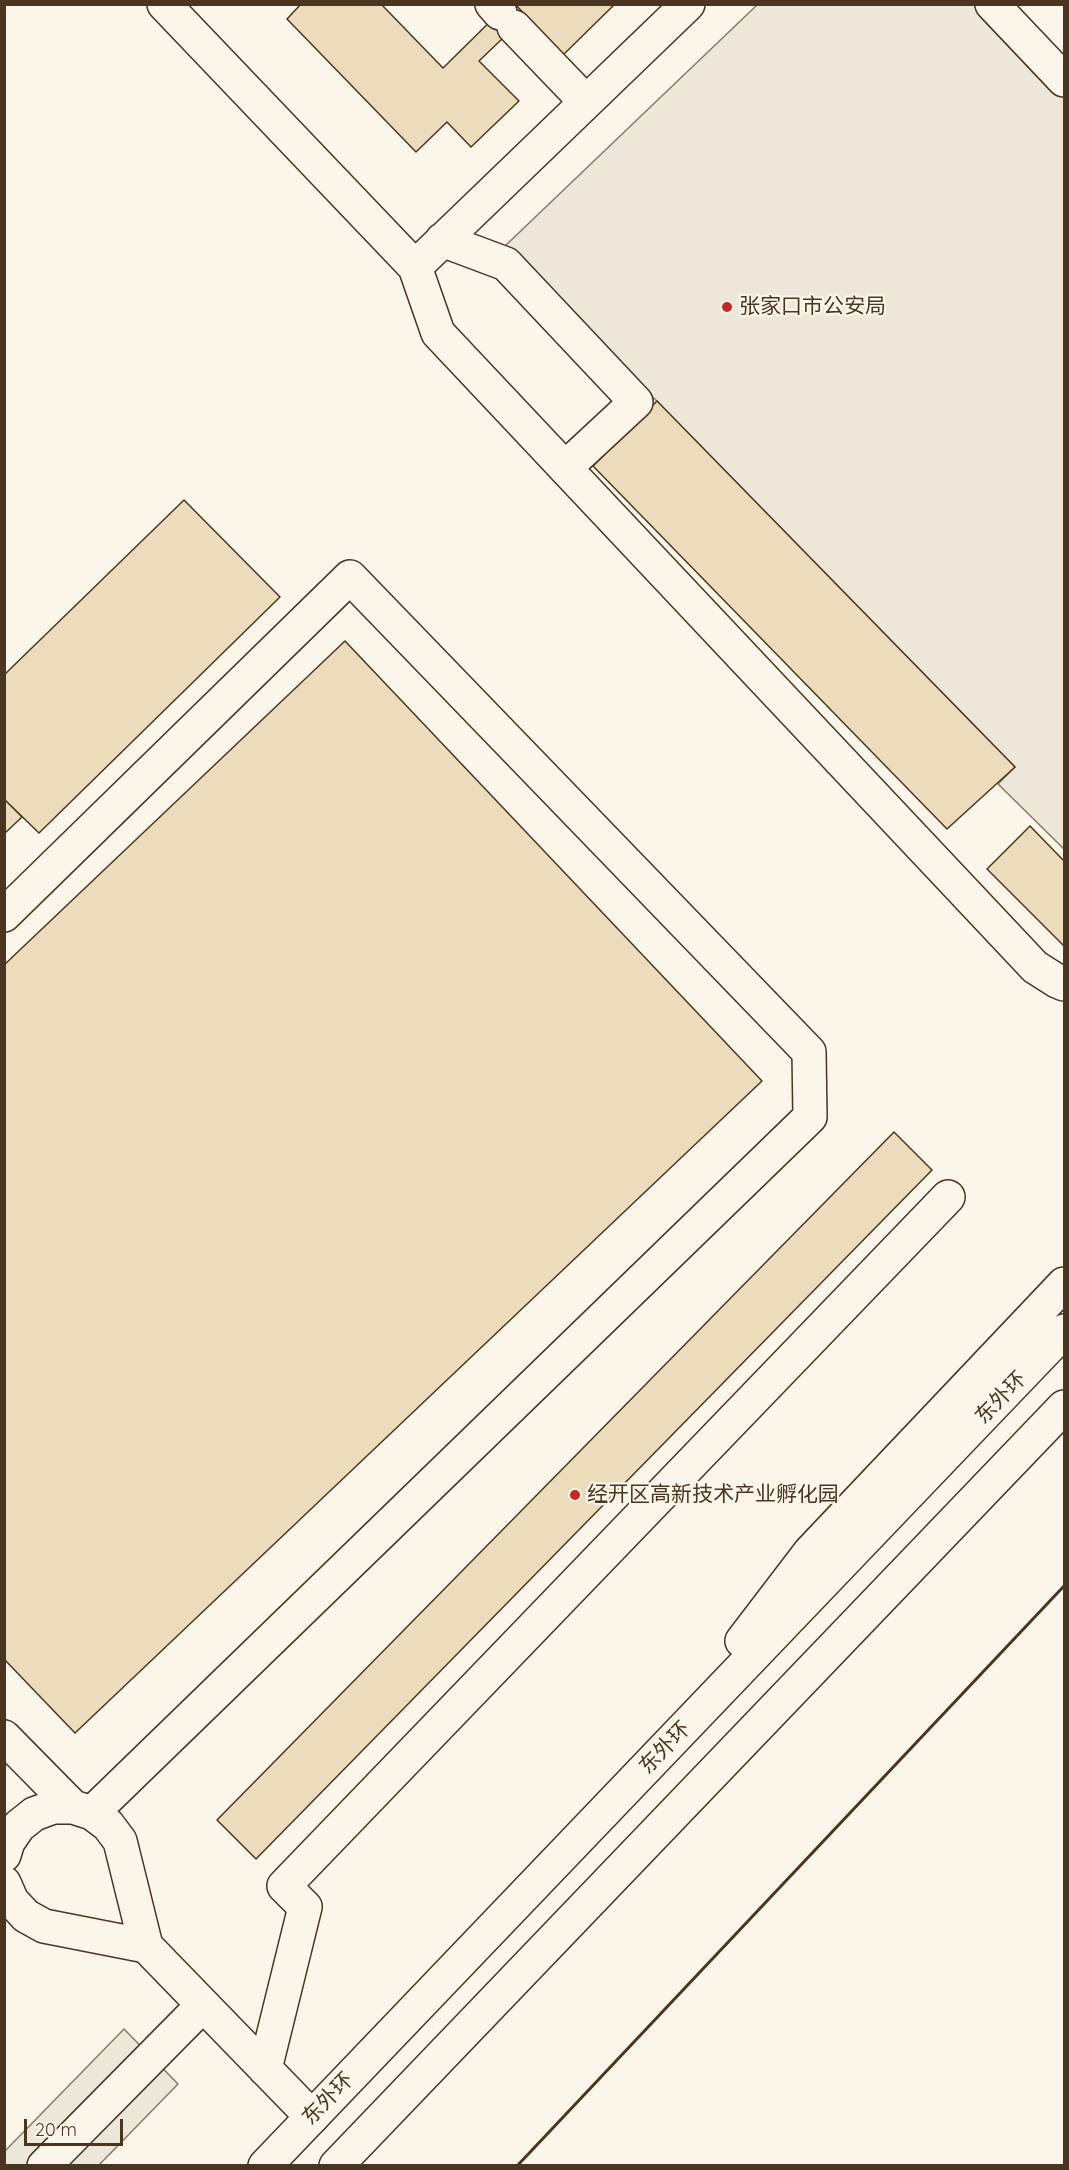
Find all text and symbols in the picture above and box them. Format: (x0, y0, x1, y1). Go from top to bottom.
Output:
place label: 张家口市公安局 (739, 294, 886, 320)
marker: 张家口市公安局 (720, 300, 734, 314)
street label: 东外环 (970, 1367, 1032, 1429)
place label: 经开区高新技术产业孵化园 (587, 1482, 839, 1508)
marker: 经开区高新技术产业孵化园 (568, 1488, 582, 1502)
street label: 东外环 (634, 1717, 696, 1779)
street label: 东外环 (297, 2068, 359, 2130)
scale bar (27, 2107, 126, 2145)
text: 20 m (35, 2118, 77, 2141)

